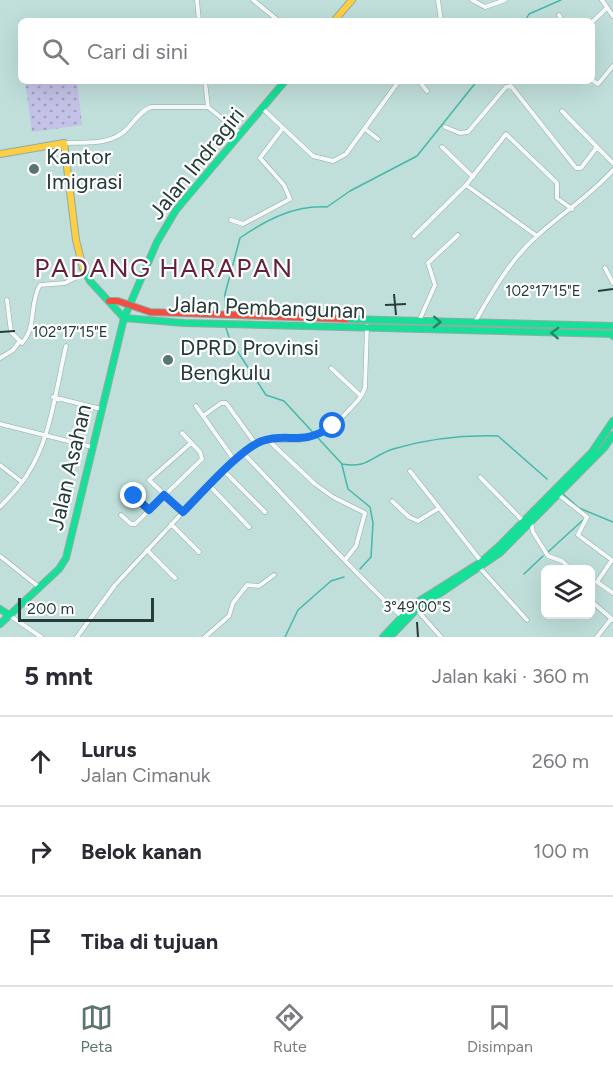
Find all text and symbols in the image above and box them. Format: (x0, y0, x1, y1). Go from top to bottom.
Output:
search box (18, 18, 595, 84)
icon: search (39, 35, 72, 68)
text: Cari di sini (87, 38, 188, 65)
street label: Jalan Indragiri (143, 102, 250, 225)
place label: Kantor Imigrasi (46, 143, 123, 195)
marker: Kantor Imigrasi (27, 162, 41, 176)
district label: PADANG HARAPAN (34, 252, 294, 284)
text: 102°17'15"E (505, 282, 581, 300)
street label: Jalan Pembangunan (168, 291, 366, 324)
one-way arrow (433, 316, 442, 328)
text: 102°17'15"E (32, 323, 108, 341)
one-way arrow (550, 327, 559, 339)
place label: DPRD Provinsi Bengkulu (180, 334, 319, 386)
marker: DPRD Provinsi Bengkulu (161, 353, 175, 367)
street label: Jalan Asahan (42, 401, 97, 533)
route start (319, 412, 345, 438)
route end (120, 482, 146, 508)
map controls (541, 565, 595, 619)
button: layers (541, 565, 595, 619)
scale bar (18, 595, 154, 622)
text: 3°49'00"S (383, 598, 451, 616)
text: 200 m (27, 599, 74, 618)
text: 5 mnt (24, 660, 93, 692)
text: Jalan kaki · 360 m (432, 664, 589, 688)
text: Lurus (81, 736, 136, 763)
icon: ahead (24, 745, 57, 778)
text: 260 m (532, 749, 589, 773)
text: Jalan Cimanuk (81, 763, 211, 787)
icon: right (24, 835, 57, 868)
text: Belok kanan (81, 838, 202, 865)
text: 100 m (533, 839, 589, 863)
icon: arrive (24, 925, 57, 958)
text: Tiba di tujuan (81, 928, 218, 955)
tab: Peta (80, 1001, 113, 1056)
tab: Rute (273, 1001, 307, 1056)
tab: Disimpan (467, 1001, 533, 1056)

